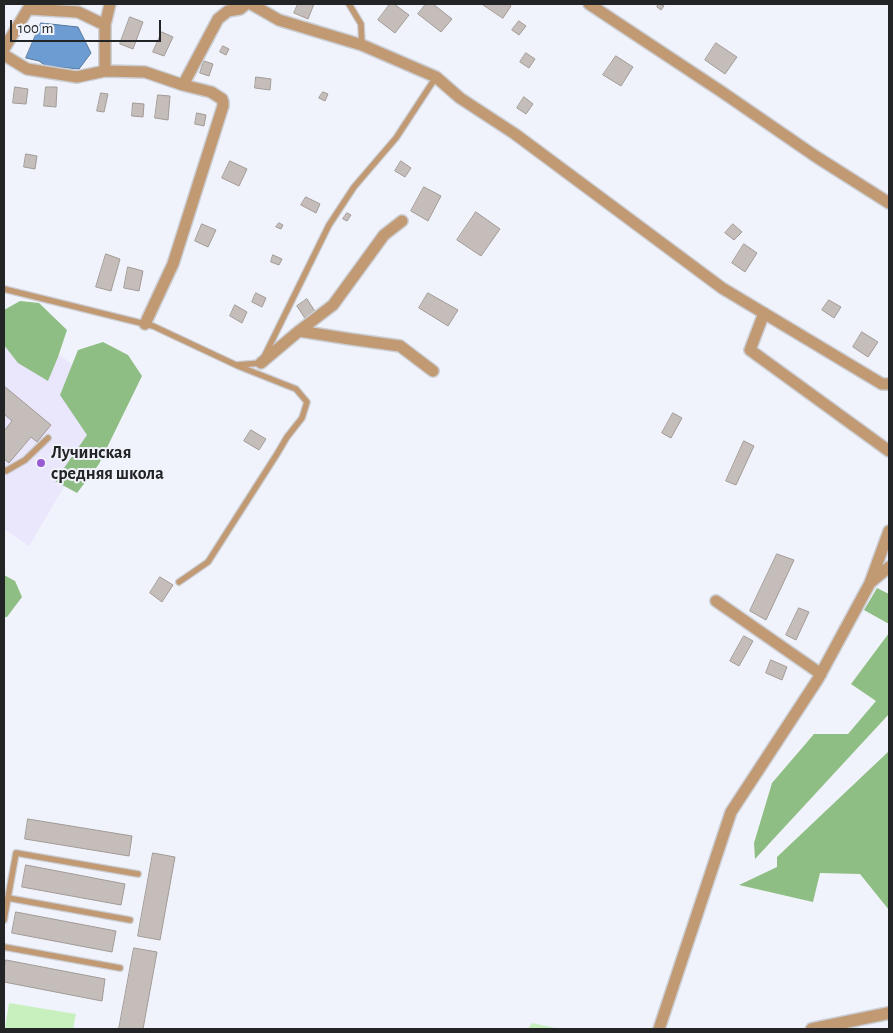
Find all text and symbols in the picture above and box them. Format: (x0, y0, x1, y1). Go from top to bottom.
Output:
scale bar (12, 10, 164, 42)
text: 100 m (18, 21, 53, 36)
place label: Лучинская средняя школа (51, 442, 164, 484)
marker: Лучинская средняя школа (35, 457, 47, 469)

